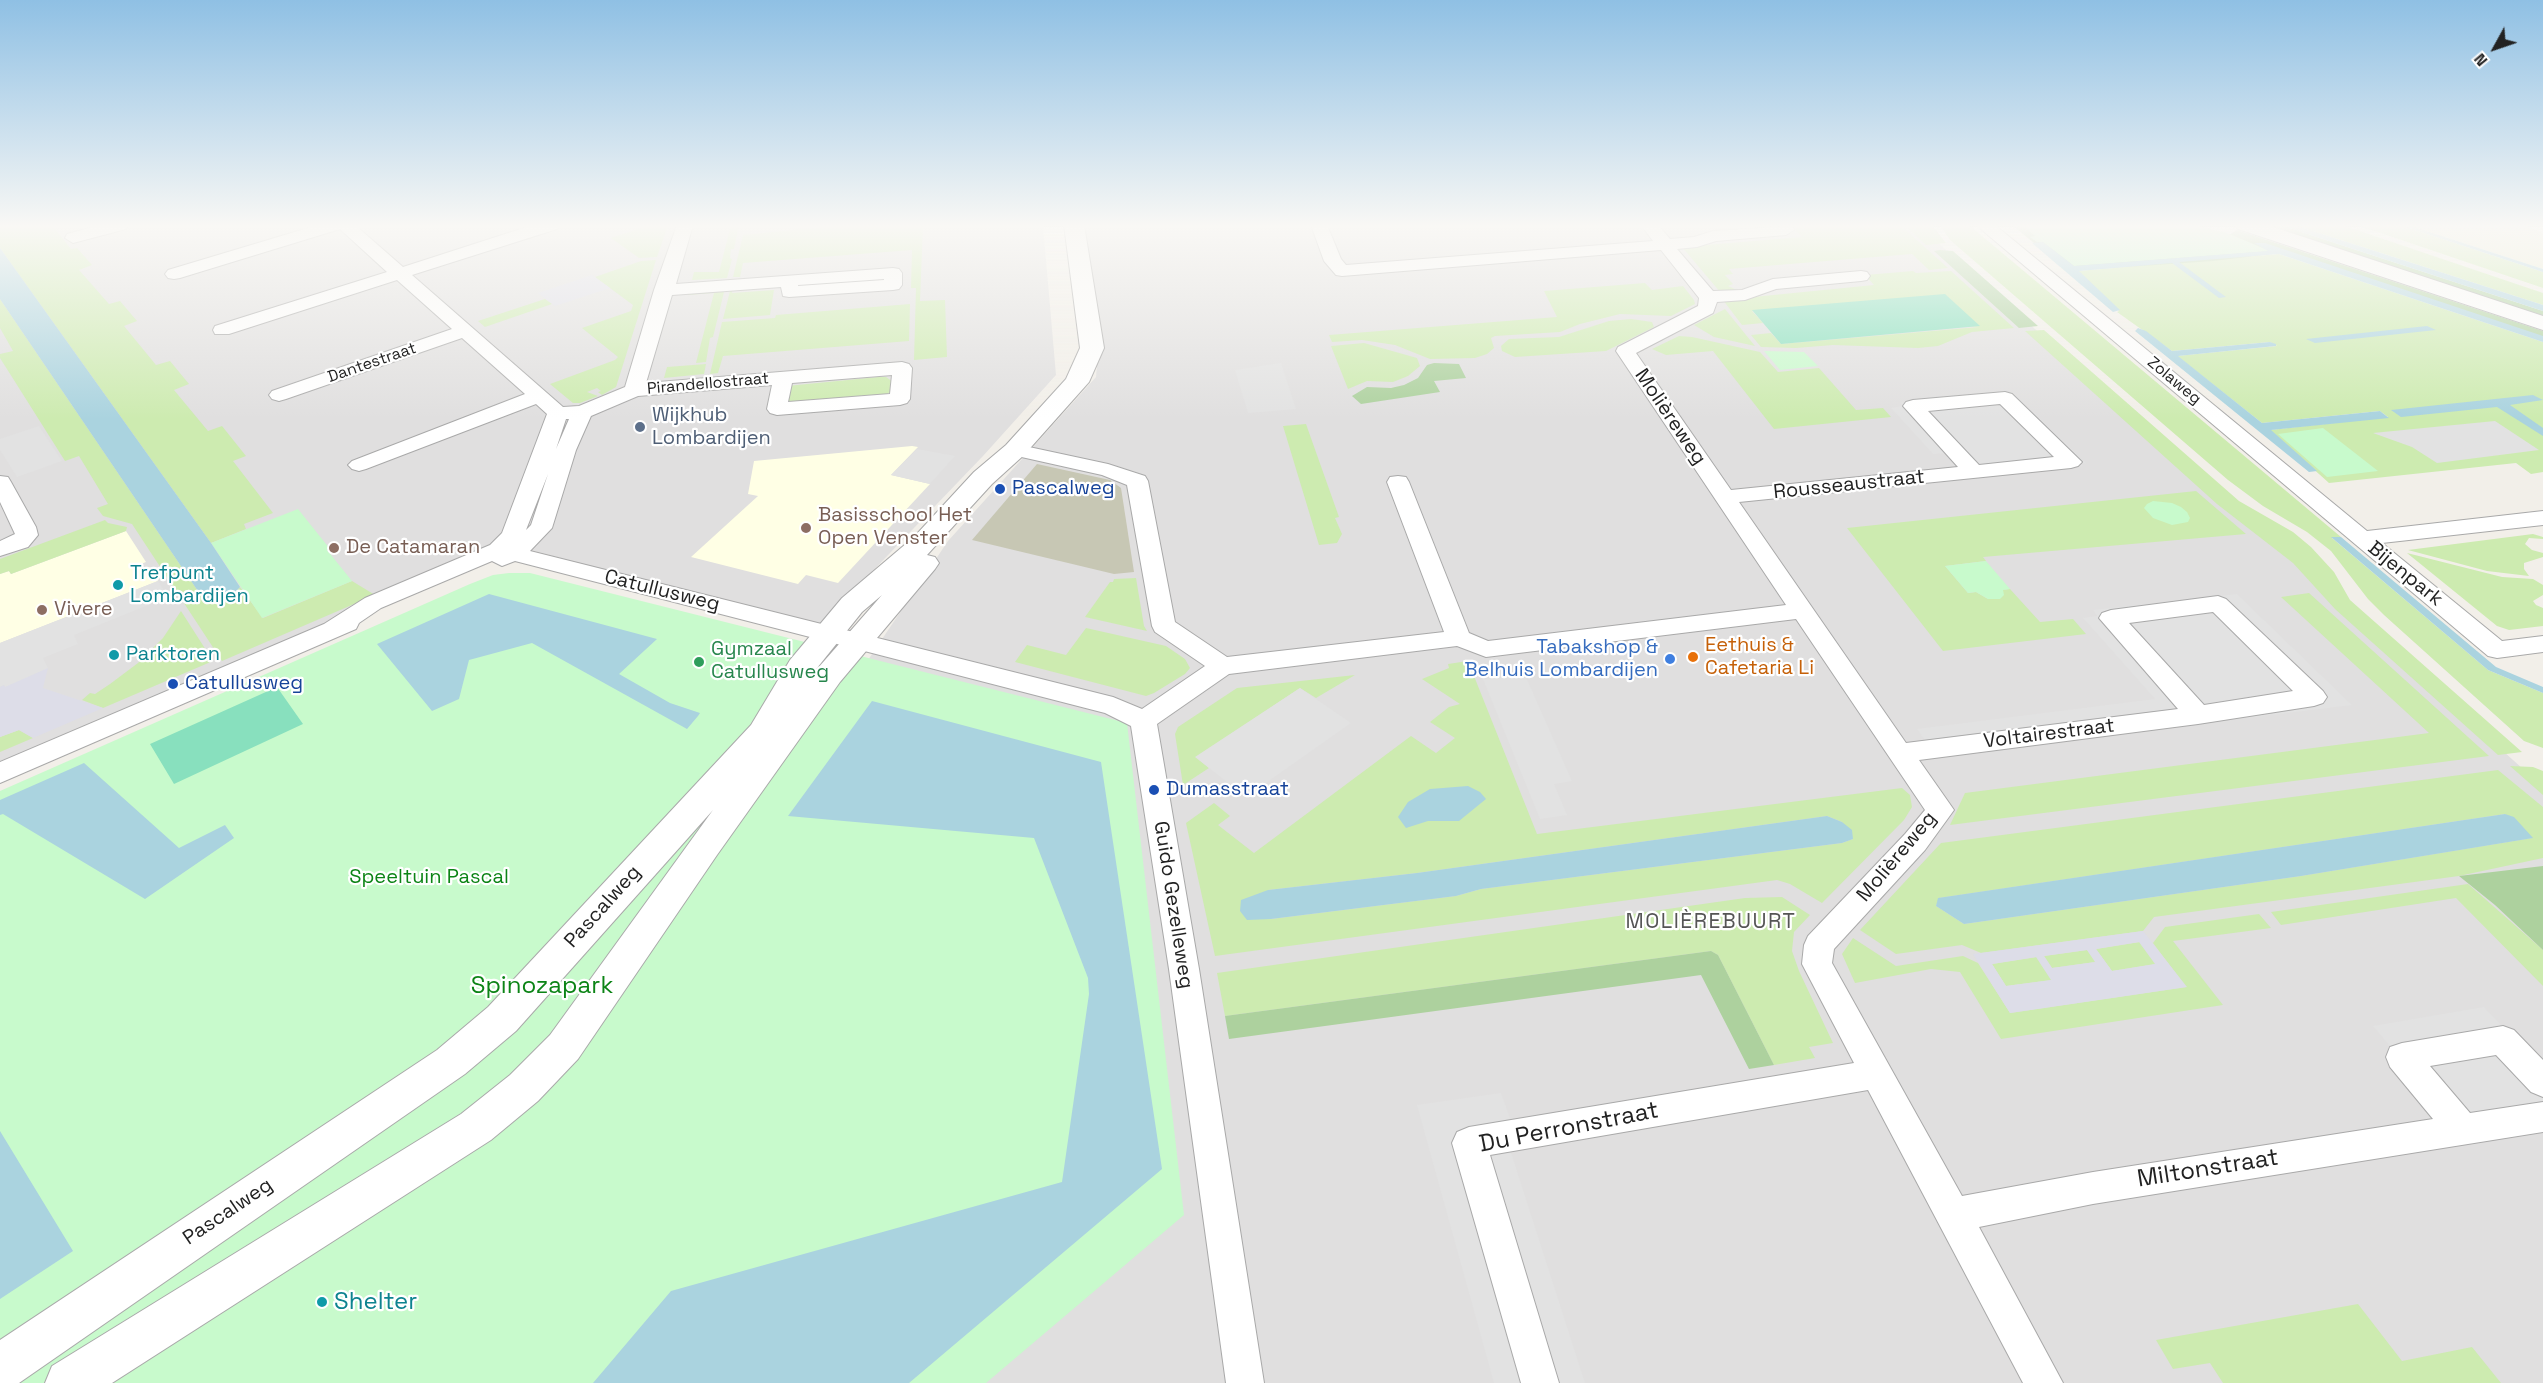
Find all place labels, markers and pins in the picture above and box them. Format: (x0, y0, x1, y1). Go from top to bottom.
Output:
place label: Wijkhub Lombardijen (652, 404, 771, 451)
marker: Wijkhub Lombardijen (633, 420, 647, 434)
place label: Pascalweg (1012, 477, 1115, 501)
marker: Pascalweg (993, 482, 1007, 496)
place label: Basisschool Het Open Venster (818, 504, 972, 551)
marker: Basisschool Het Open Venster (799, 521, 813, 535)
place label: De Catamaran (346, 536, 480, 560)
marker: De Catamaran (327, 541, 341, 555)
place label: Trefpunt Lombardijen (130, 562, 249, 609)
marker: Trefpunt Lombardijen (111, 578, 125, 592)
place label: Vivere (54, 598, 113, 622)
marker: Vivere (35, 603, 49, 617)
place label: Eethuis & Cafetaria Li (1705, 634, 1814, 681)
place label: Tabakshop & Belhuis Lombardijen (1464, 636, 1658, 683)
place label: Gymzaal Catullusweg (711, 638, 829, 685)
place label: Parktoren (126, 643, 220, 667)
marker: Parktoren (107, 648, 121, 662)
marker: Eethuis & Cafetaria Li (1686, 650, 1700, 664)
marker: Tabakshop & Belhuis Lombardijen (1663, 652, 1677, 666)
marker: Gymzaal Catullusweg (692, 655, 706, 669)
place label: Catullusweg (185, 672, 303, 696)
marker: Catullusweg (166, 677, 180, 691)
place label: Dumasstraat (1166, 778, 1289, 802)
marker: Dumasstraat (1147, 783, 1161, 797)
place label: Shelter (334, 1288, 417, 1316)
marker: Shelter (315, 1295, 329, 1309)

